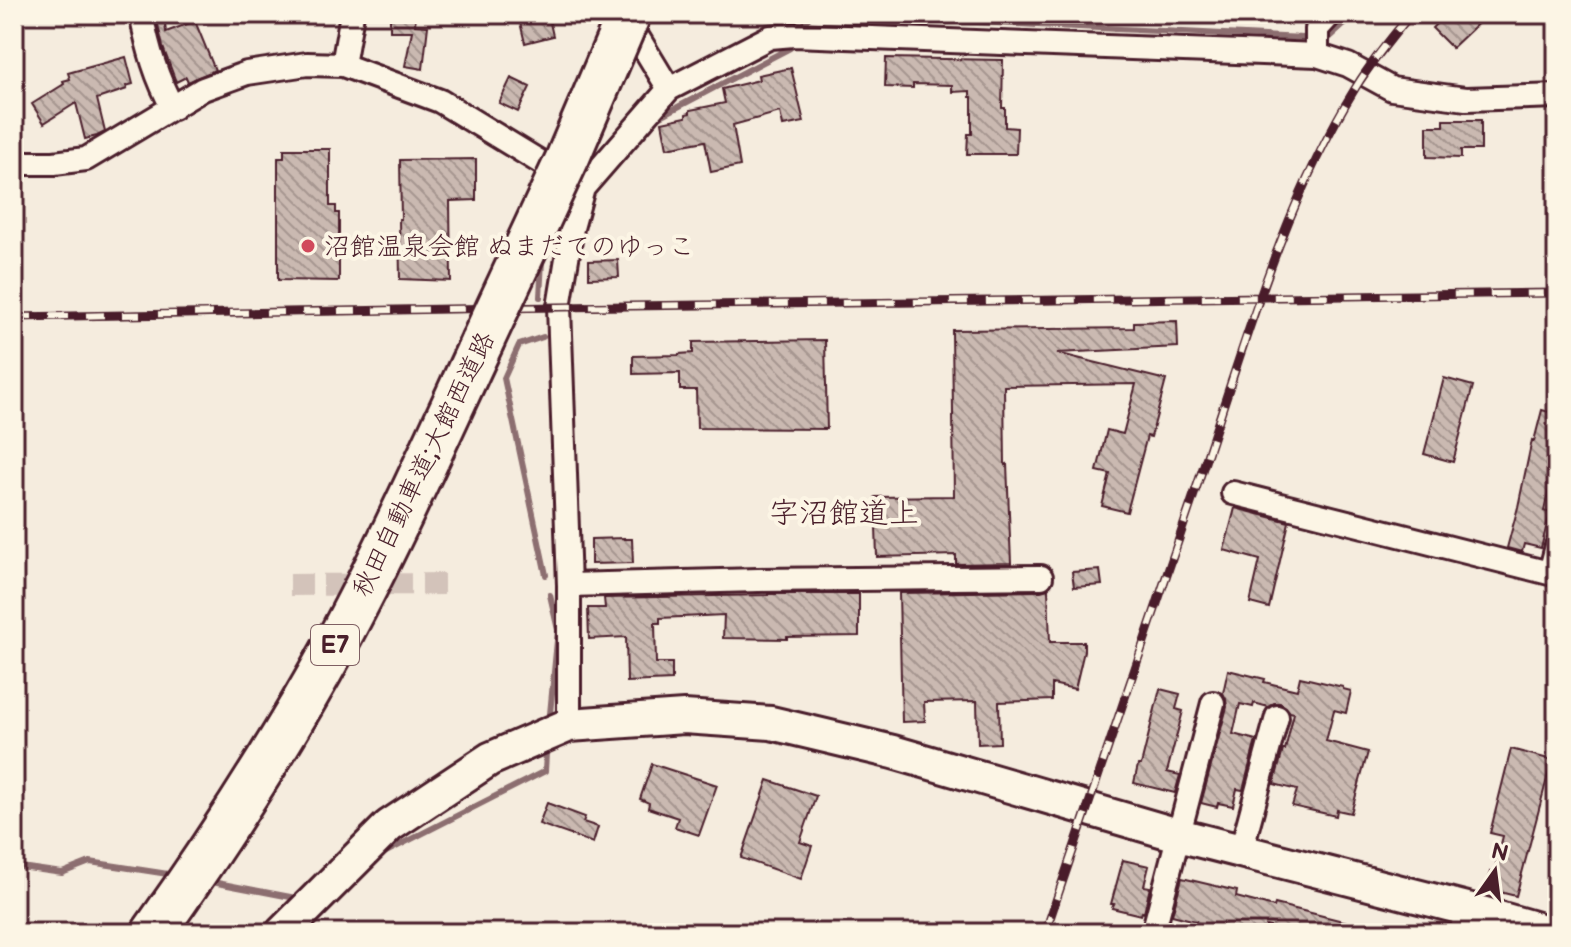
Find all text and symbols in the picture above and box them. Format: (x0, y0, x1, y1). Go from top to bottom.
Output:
place label: 沼館温泉会館 ぬまだてのゆっこ (324, 232, 695, 263)
marker: 沼館温泉会館 ぬまだてのゆっこ (299, 237, 317, 255)
street label: 秋田自動車道;大館西道路 (347, 327, 502, 602)
district label: 字沼館道上 (769, 496, 919, 532)
road number: E7 (311, 625, 359, 665)
north arrow (1455, 831, 1535, 911)
text: N (1488, 838, 1511, 868)

